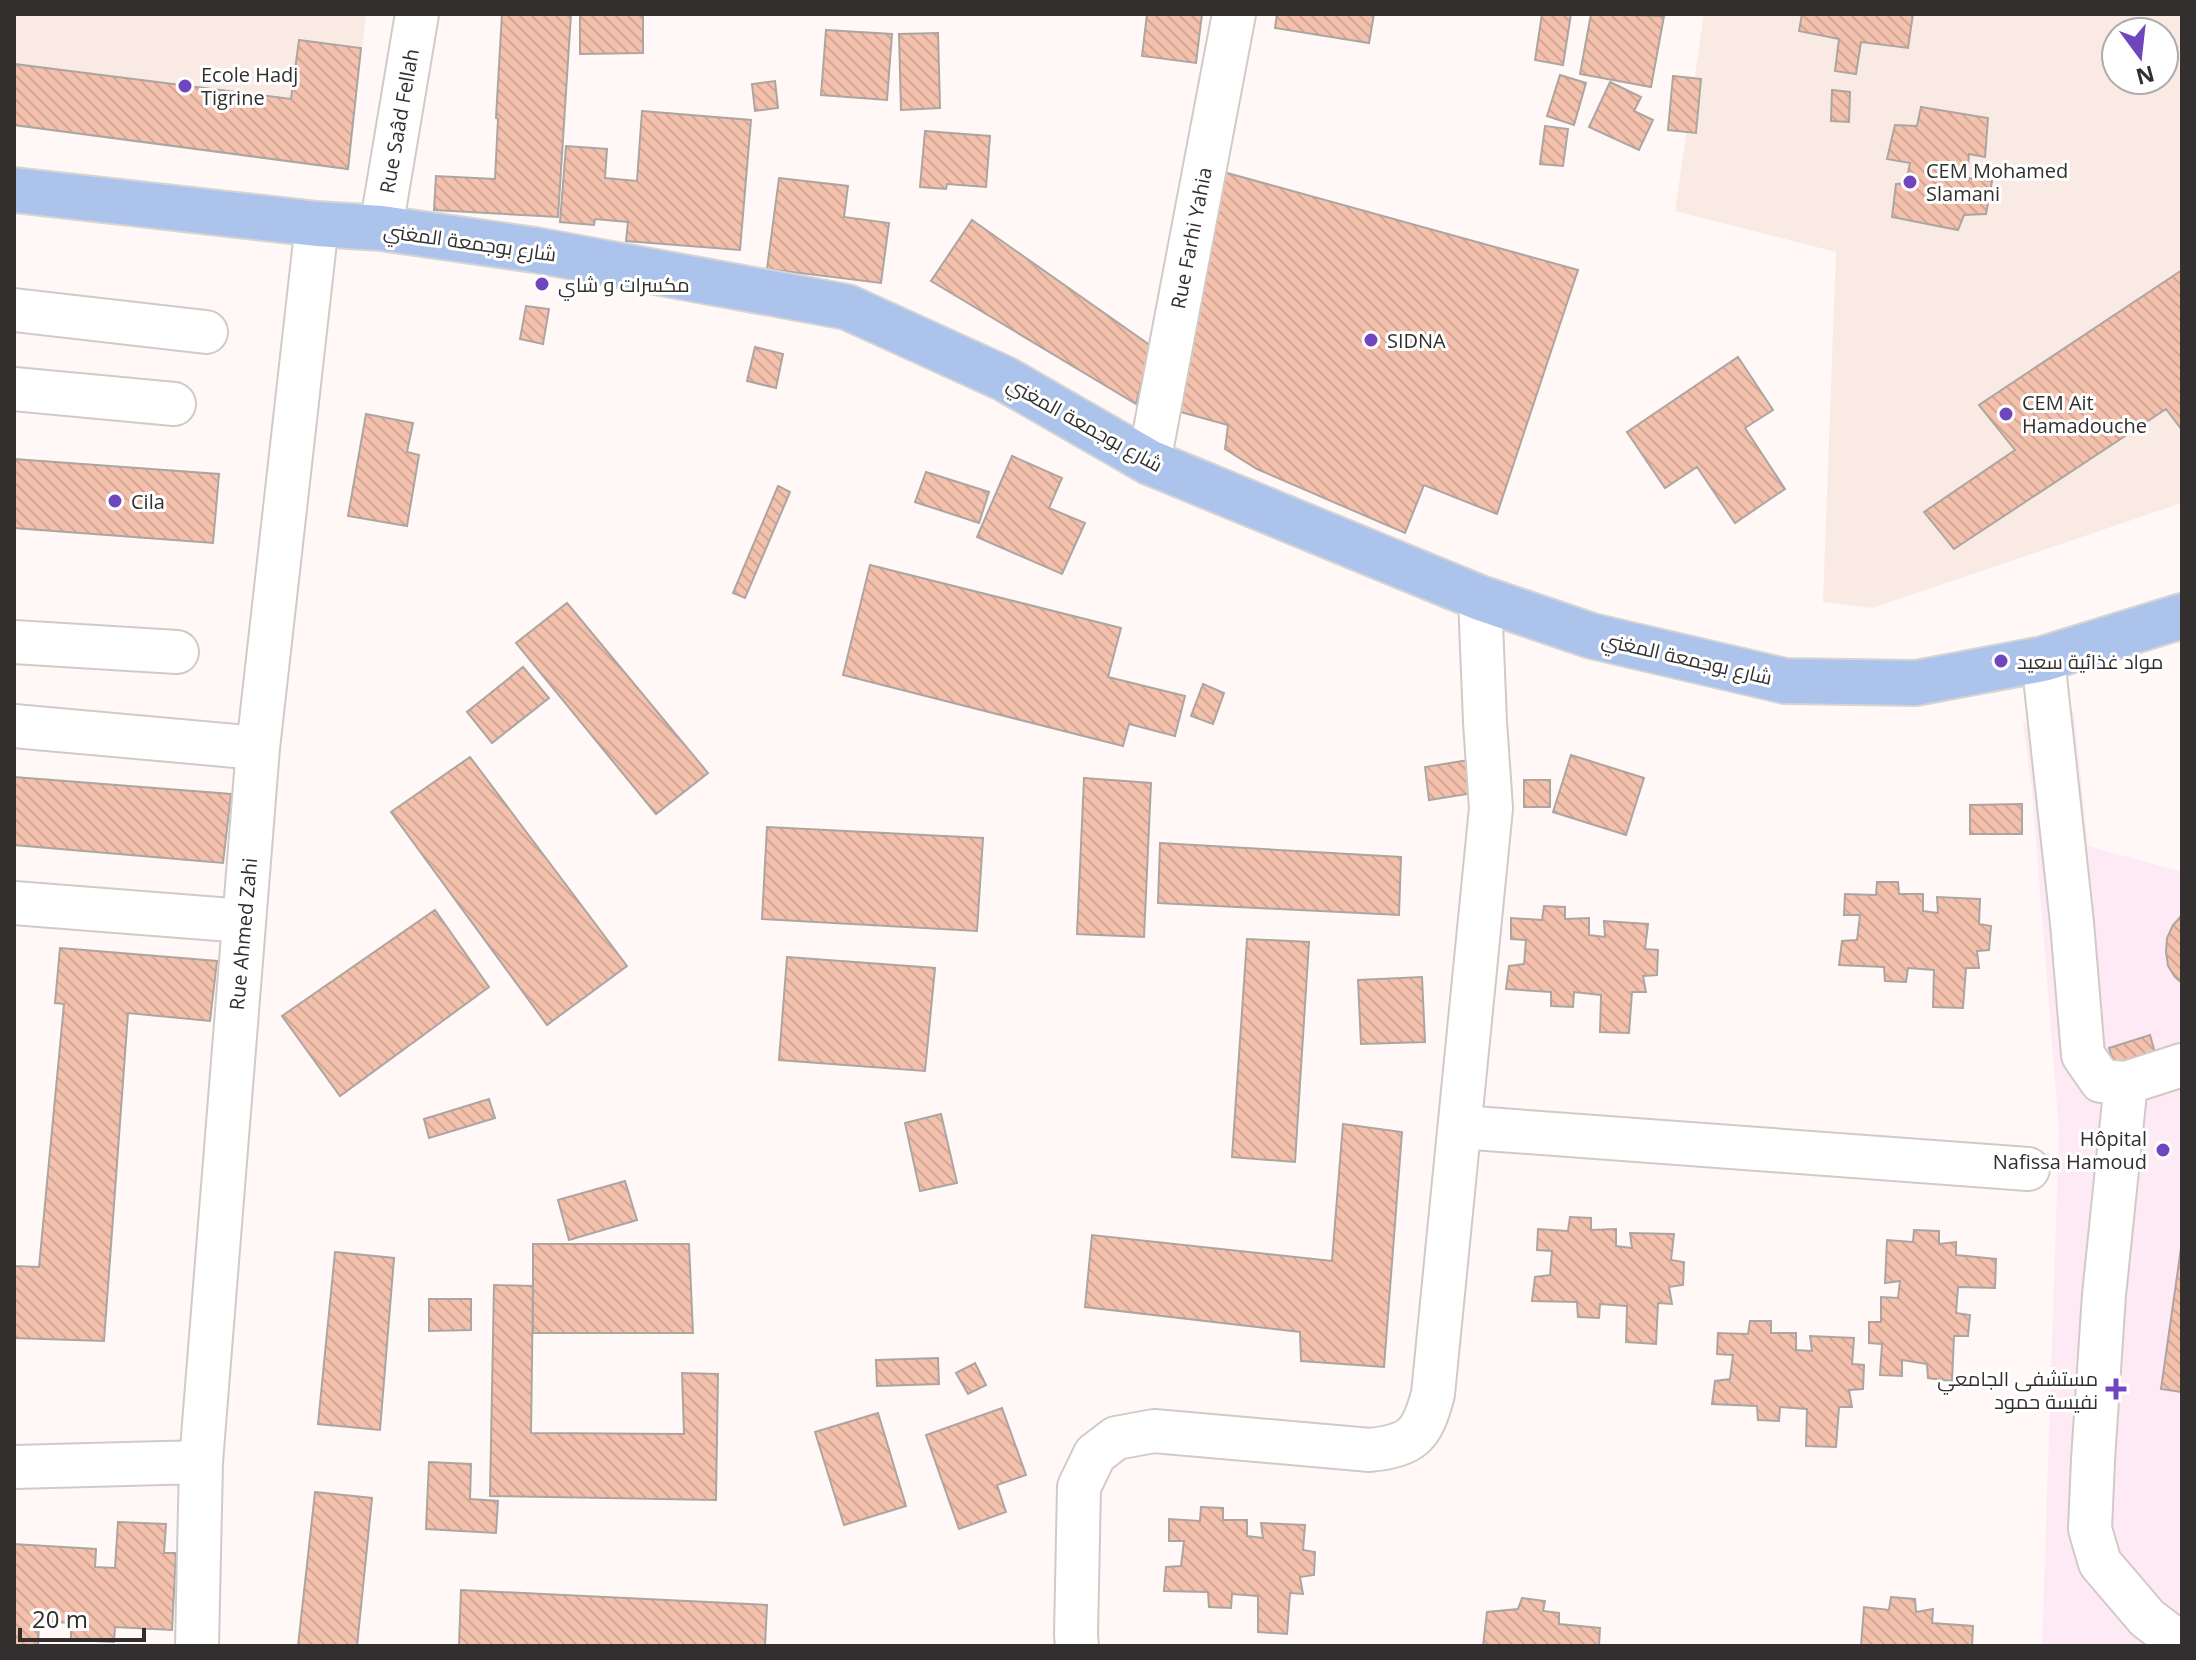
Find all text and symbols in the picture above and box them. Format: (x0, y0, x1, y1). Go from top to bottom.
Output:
north arrow (2100, 16, 2180, 96)
street label: Rue Saâd Fellah (373, 46, 425, 196)
text: N (2133, 59, 2158, 93)
place label: Ecole Hadj Tigrine (201, 61, 298, 111)
marker: Ecole Hadj Tigrine (176, 77, 194, 95)
place label: CEM Mohamed Slamani (1926, 157, 2068, 207)
street label: Rue Farhi Yahia (1164, 165, 1218, 311)
marker: CEM Mohamed Slamani (1901, 173, 1919, 191)
street label: شارع بوجمعة المغني (381, 217, 558, 270)
place label: مكسرات و شاي (558, 271, 690, 301)
marker: مكسرات و شاي (533, 275, 551, 293)
place label: SIDNA (1387, 327, 1446, 354)
marker: SIDNA (1362, 331, 1380, 349)
street label: شارع بوجمعة المغني (1001, 370, 1168, 481)
place label: CEM Ait Hamadouche (2022, 389, 2147, 439)
marker: CEM Ait Hamadouche (1997, 405, 2015, 423)
place label: Cila (131, 488, 165, 515)
marker: Cila (106, 492, 124, 510)
street label: شارع بوجمعة المغني (1598, 625, 1775, 694)
place label: مواد غذائية سعيد (2017, 648, 2163, 675)
marker: مواد غذائية سعيد (1992, 652, 2010, 670)
street label: Rue Ahmed Zahi (223, 857, 263, 1011)
place label: Hôpital Nafissa Hamoud (1993, 1125, 2147, 1175)
marker: Hôpital Nafissa Hamoud (2154, 1141, 2172, 1159)
place label: مستشفى الجامعي نفيسة حمود (1937, 1365, 2098, 1415)
marker: مستشفى الجامعي نفيسة حمود (2105, 1378, 2127, 1400)
scale bar (20, 1592, 144, 1642)
text: 20 m (32, 1602, 88, 1635)

